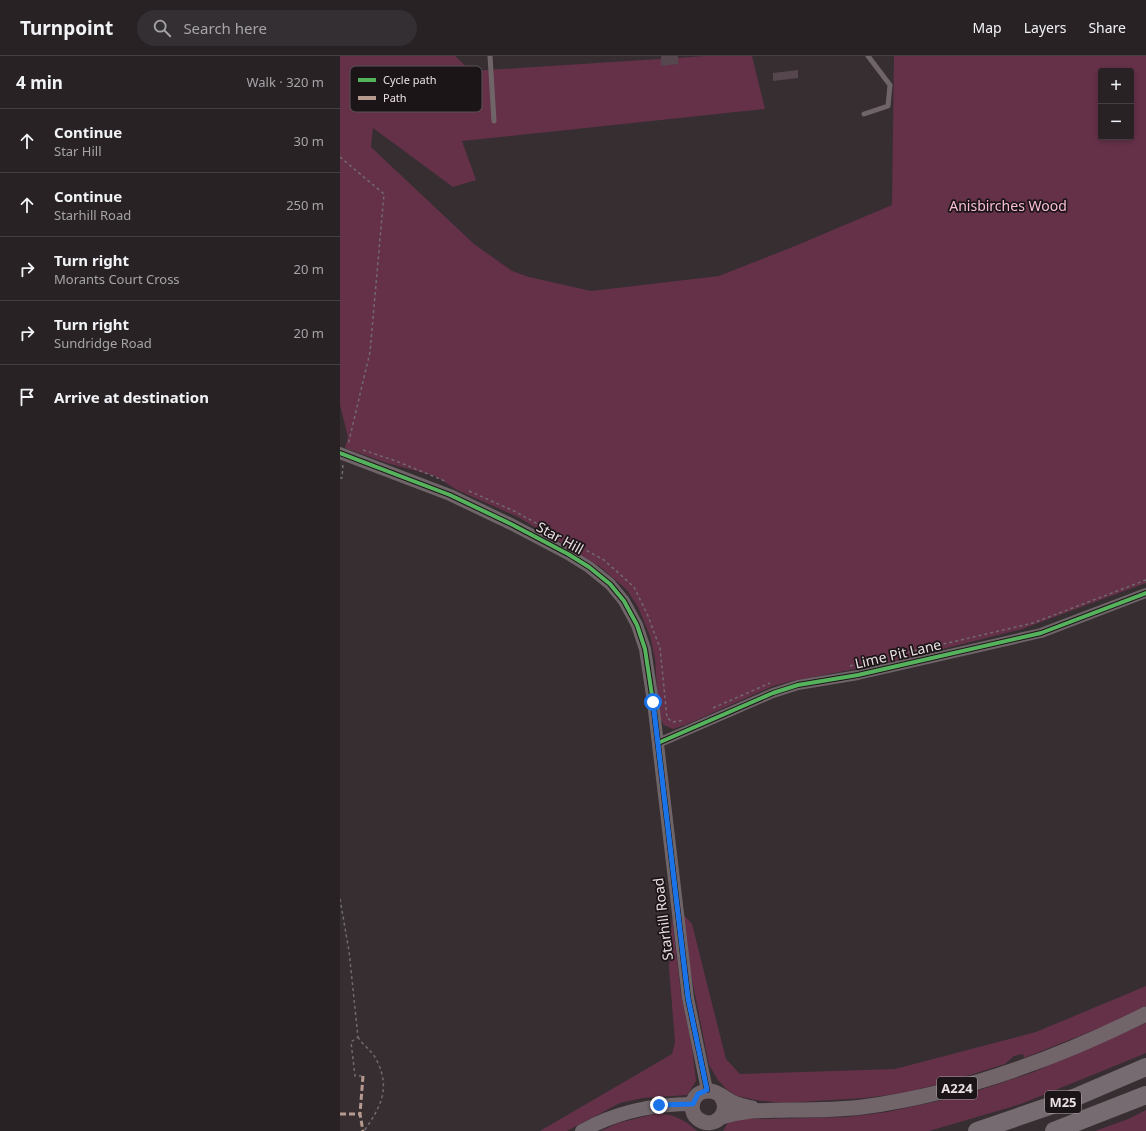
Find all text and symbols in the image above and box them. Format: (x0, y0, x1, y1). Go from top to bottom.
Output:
search box (137, 10, 417, 46)
text: Turnpoint (20, 15, 113, 41)
icon: search (151, 17, 173, 39)
text: Search here (183, 18, 267, 38)
text: Map (973, 18, 1002, 37)
text: Layers (1024, 18, 1066, 37)
text: Share (1088, 18, 1126, 37)
legend (350, 66, 482, 112)
map controls (1098, 68, 1134, 140)
button: + (1098, 68, 1134, 104)
text: 4 min (16, 71, 63, 94)
text: Cycle path (383, 72, 436, 87)
text: Walk · 320 m (246, 73, 324, 91)
text: Path (383, 90, 407, 105)
button: − (1098, 104, 1134, 140)
text: Continue (54, 122, 122, 142)
icon: ahead (16, 130, 38, 152)
text: 30 m (294, 132, 324, 150)
text: Star Hill (54, 142, 102, 160)
text: Continue (54, 186, 122, 206)
icon: ahead (16, 194, 38, 216)
text: 250 m (286, 196, 324, 214)
park label: Anisbirches Wood (949, 196, 1067, 215)
text: Starhill Road (54, 206, 131, 224)
text: Turn right (54, 250, 129, 270)
icon: right (16, 258, 38, 280)
text: 20 m (294, 260, 324, 278)
text: Morants Court Cross (54, 270, 180, 288)
text: Turn right (54, 314, 129, 334)
icon: right (16, 322, 38, 344)
text: 20 m (294, 324, 324, 342)
text: Sundridge Road (54, 334, 152, 352)
icon: arrive (16, 386, 38, 408)
text: Arrive at destination (54, 387, 209, 407)
street label: Star Hill (533, 517, 587, 558)
street label: Lime Pit Lane (853, 634, 943, 673)
route start (644, 693, 662, 711)
street label: Starhill Road (648, 877, 677, 961)
road number: A224 (937, 1077, 977, 1099)
road number: M25 (1045, 1091, 1081, 1113)
route end (650, 1096, 668, 1114)

